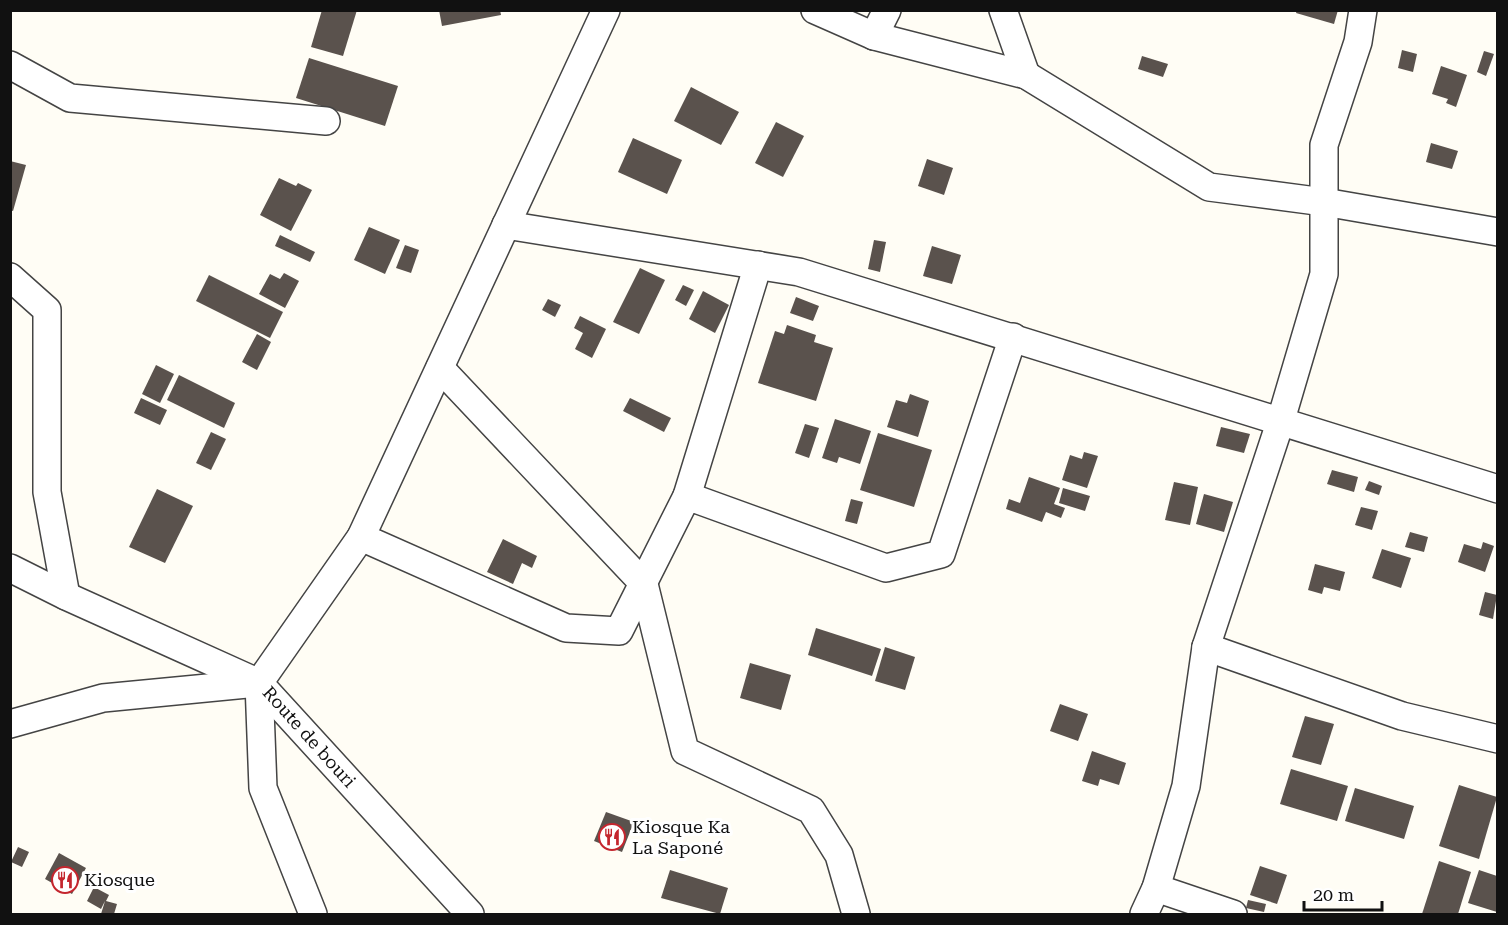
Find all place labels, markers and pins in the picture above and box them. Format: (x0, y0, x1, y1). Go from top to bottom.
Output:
place label: Kiosque Ka La Saponé (632, 816, 730, 858)
restaurant icon: Kiosque Ka La Saponé (597, 822, 627, 852)
restaurant icon: Kiosque (50, 865, 80, 895)
place label: Kiosque (84, 869, 155, 890)

